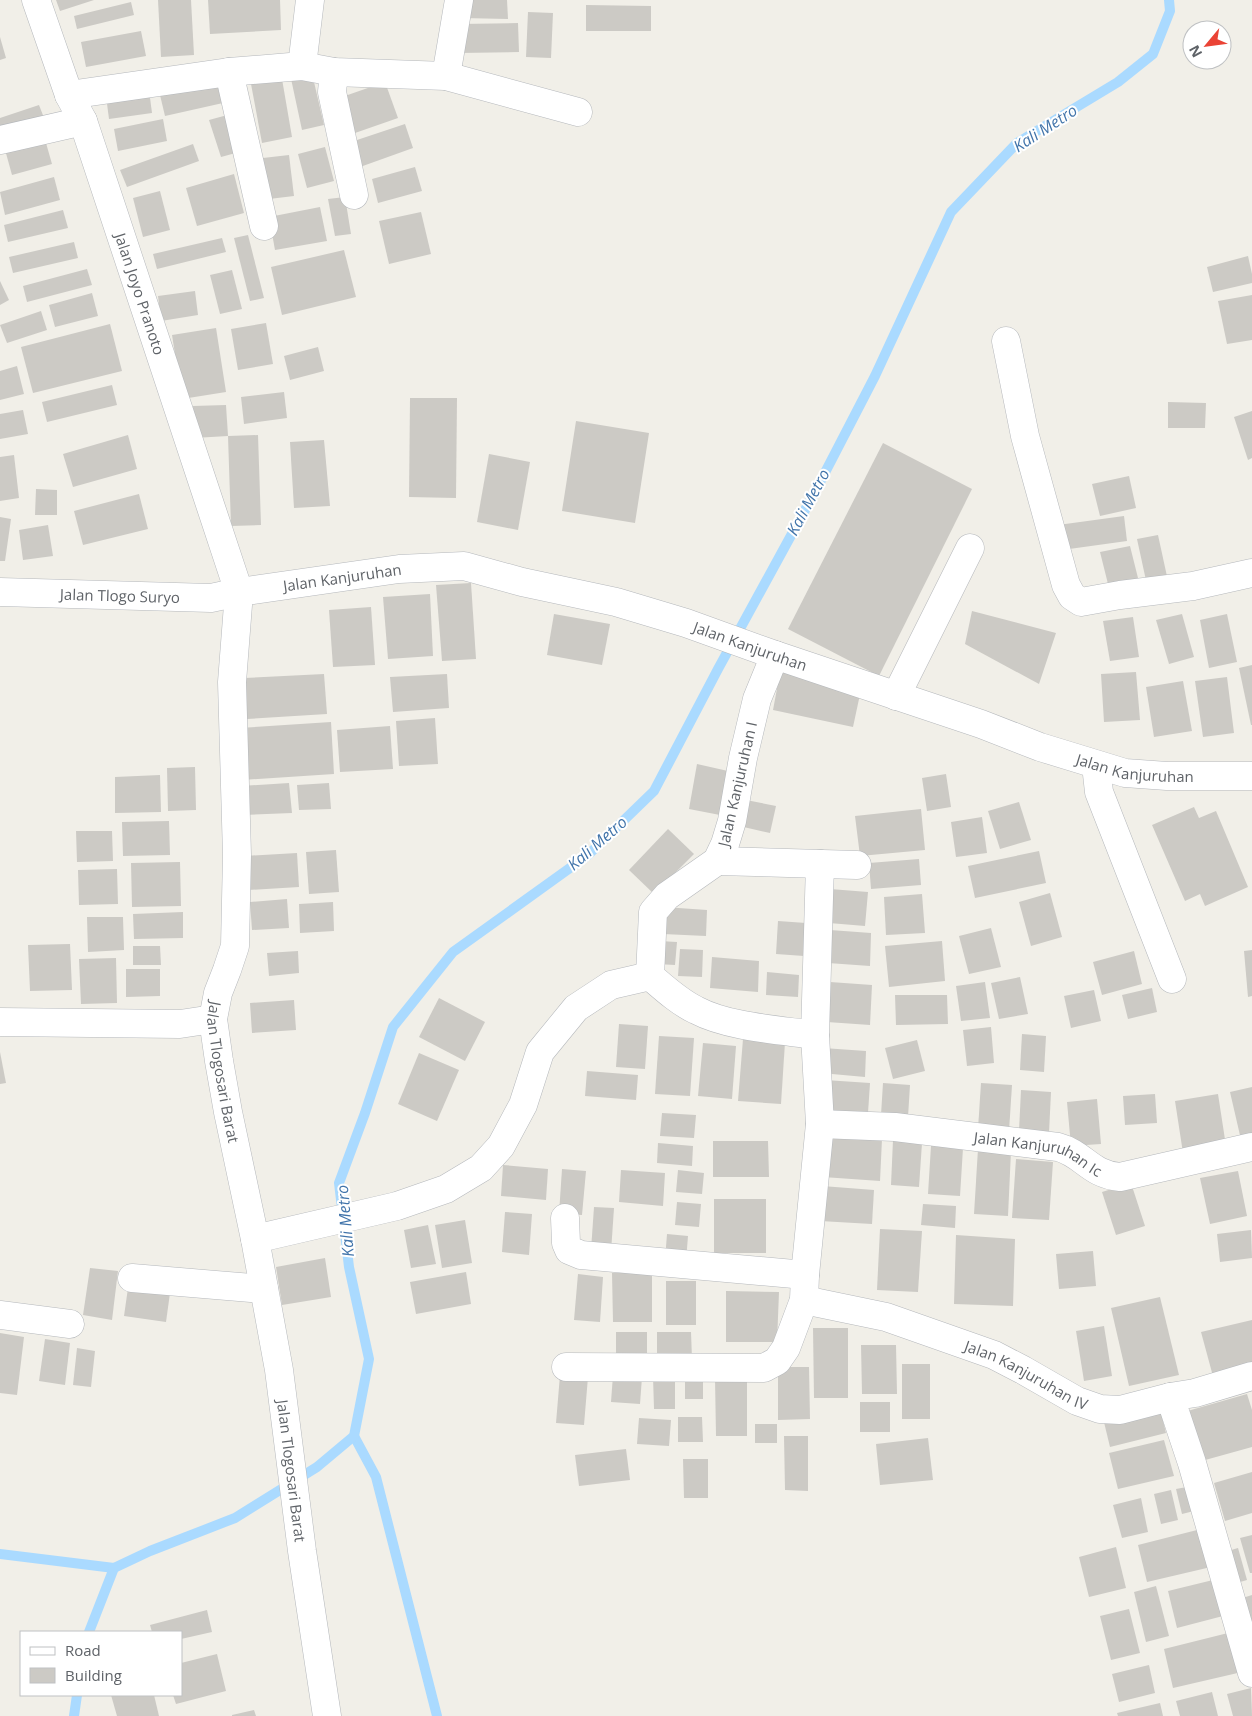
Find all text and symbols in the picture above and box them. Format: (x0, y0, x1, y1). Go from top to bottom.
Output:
north arrow (1182, 20, 1232, 70)
text: N (1184, 42, 1206, 61)
water label: Kali Metro (1009, 99, 1081, 157)
street label: Jalan Joyo Pranoto (110, 228, 170, 357)
water label: Kali Metro (781, 465, 835, 539)
street label: Jalan Kanjuruhan (280, 559, 403, 596)
street label: Jalan Tlogo Suryo (58, 584, 180, 607)
street label: Jalan Kanjuruhan (689, 616, 810, 675)
street label: Jalan Kanjuruhan I (712, 720, 761, 850)
street label: Jalan Kanjuruhan (1072, 748, 1194, 786)
water label: Kali Metro (563, 811, 631, 875)
street label: Jalan Tlogosari Barat (203, 998, 244, 1145)
street label: Jalan Kanjuruhan Ic (971, 1127, 1106, 1181)
water label: Kali Metro (331, 1184, 359, 1258)
street label: Jalan Kanjuruhan IV (960, 1335, 1091, 1414)
street label: Jalan Tlogosari Barat (273, 1397, 311, 1543)
legend (20, 1631, 182, 1696)
text: Road (65, 1640, 101, 1660)
text: Building (65, 1665, 122, 1685)

